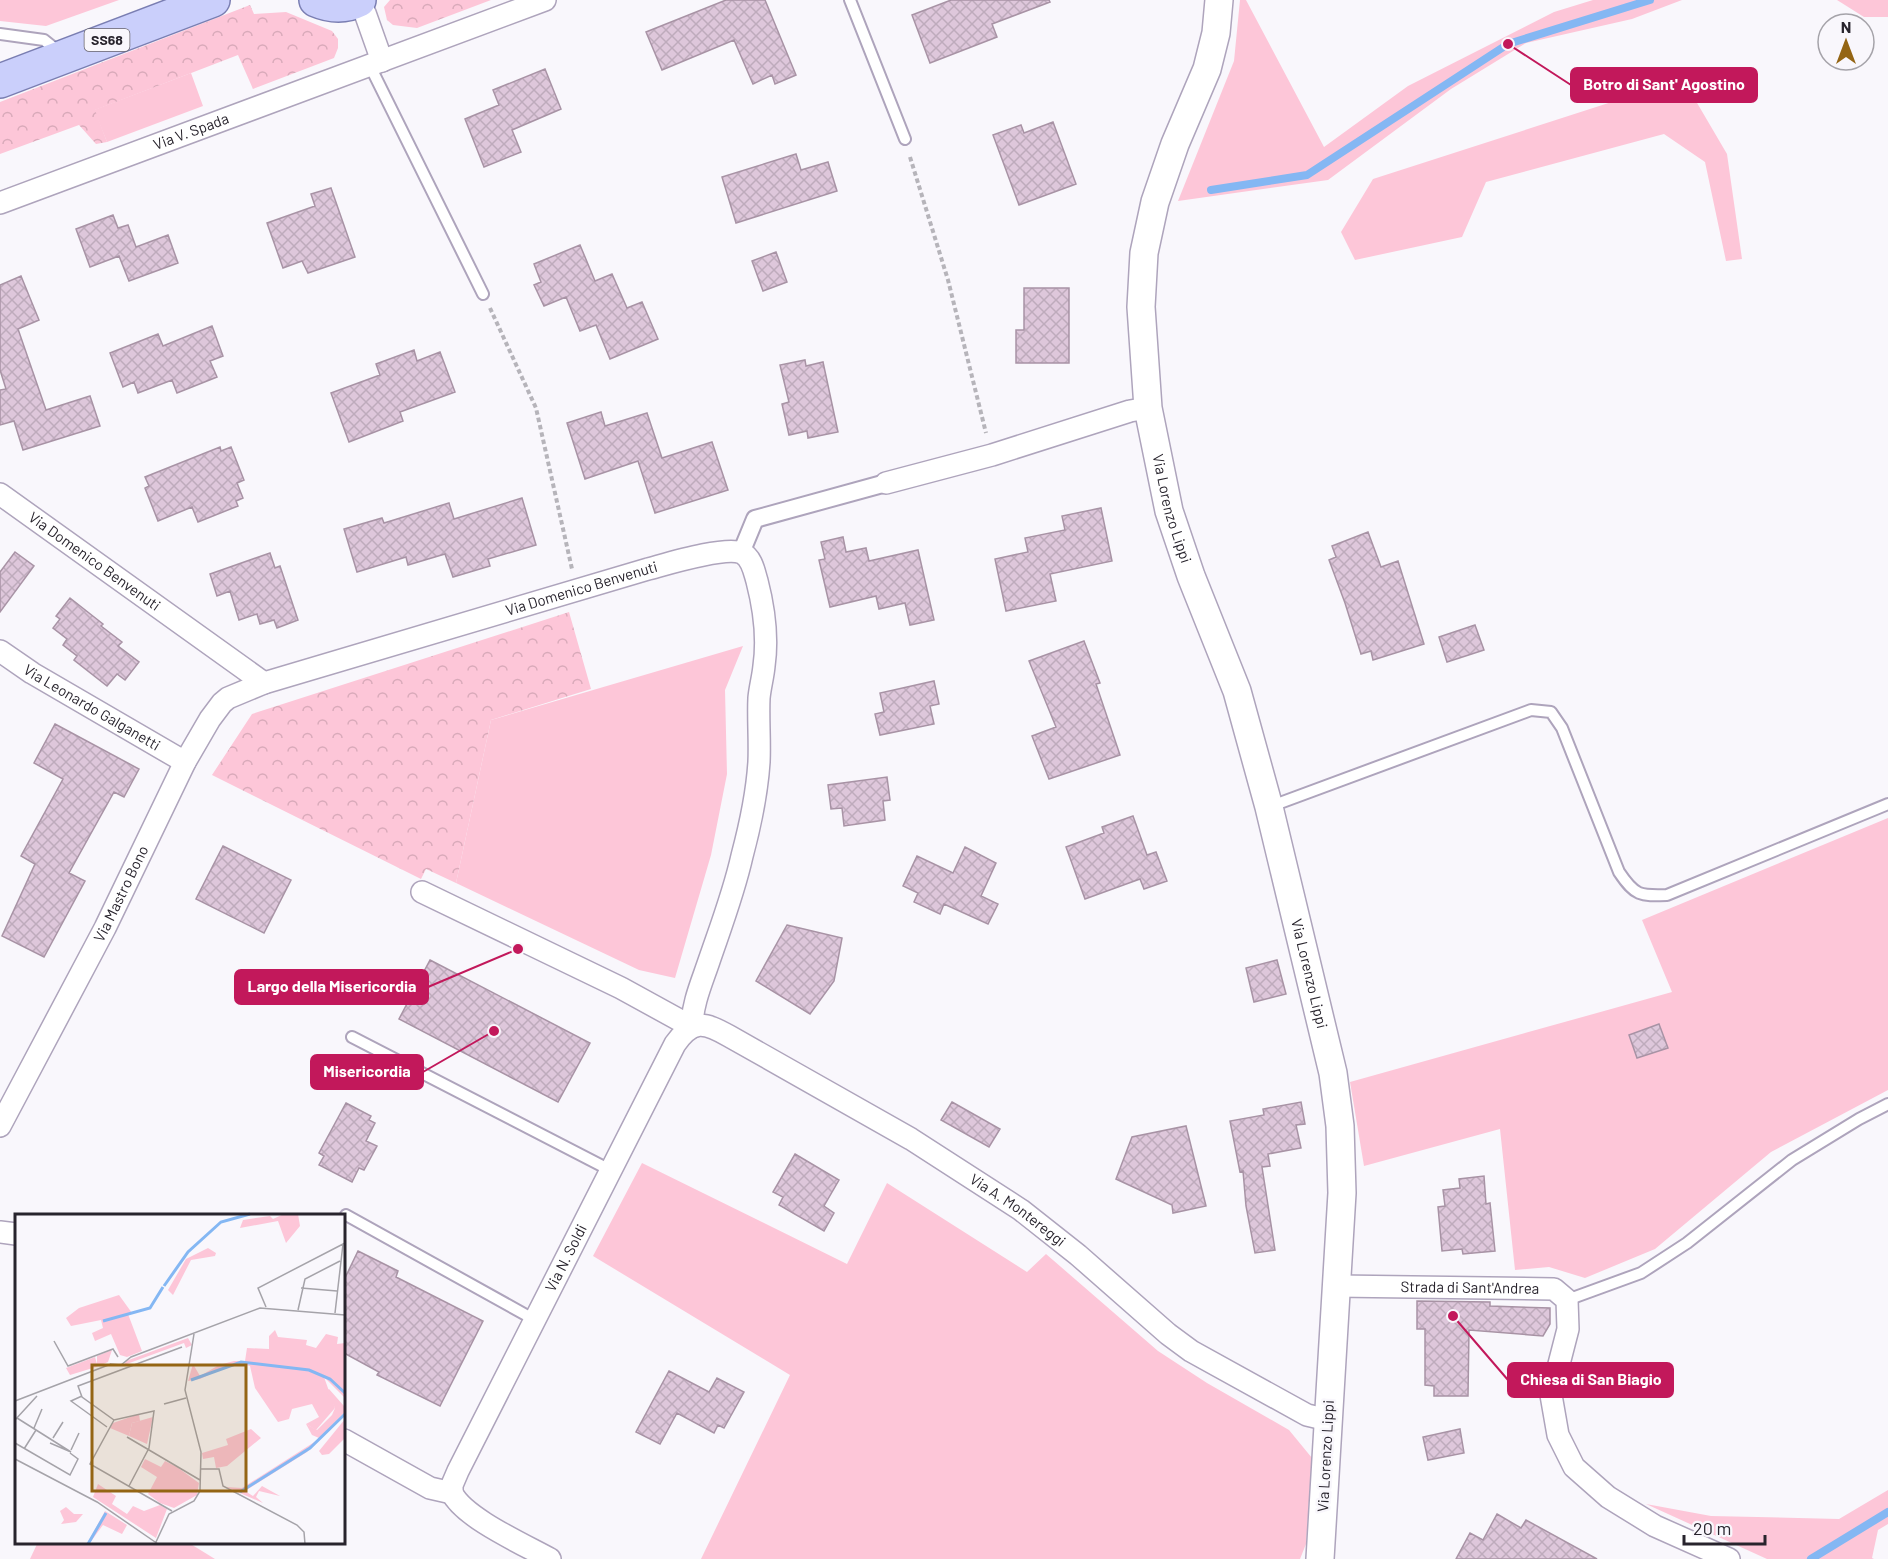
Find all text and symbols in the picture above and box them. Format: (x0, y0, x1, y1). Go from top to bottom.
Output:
north arrow (1816, 12, 1876, 72)
text: N (1841, 17, 1851, 36)
road number: SS68 (84, 29, 130, 51)
callout: Botro di Sant' Agostino (1571, 68, 1757, 102)
text: Botro di Sant' Agostino (1583, 74, 1745, 93)
street label: Via V. Spada (151, 109, 231, 153)
street label: Via Lorenzo Lippi (1150, 452, 1196, 565)
street label: Via Domenico Benvenuti (26, 507, 164, 614)
street label: Via Domenico Benvenuti (503, 557, 659, 619)
street label: Via Leonardo Galganetti (21, 660, 164, 754)
street label: Via Mastro Bono (89, 842, 151, 945)
street label: Via Lorenzo Lippi (1288, 917, 1332, 1030)
callout: Largo della Misericordia (235, 970, 428, 1004)
text: Largo della Misericordia (247, 976, 417, 995)
callout: Misericordia (311, 1055, 423, 1089)
text: Misericordia (323, 1061, 411, 1080)
street label: Via A. Montereggi (967, 1169, 1069, 1250)
inset map (15, 1214, 345, 1544)
street label: Via N. Soldi (541, 1221, 590, 1294)
street label: Strada di Sant'Andrea (1401, 1277, 1539, 1297)
callout: Chiesa di San Biagio (1508, 1363, 1673, 1397)
text: Chiesa di San Biagio (1520, 1369, 1662, 1388)
street label: Via Lorenzo Lippi (1313, 1400, 1337, 1512)
scale bar (1684, 1508, 1765, 1546)
text: 20 m (1693, 1517, 1731, 1539)

